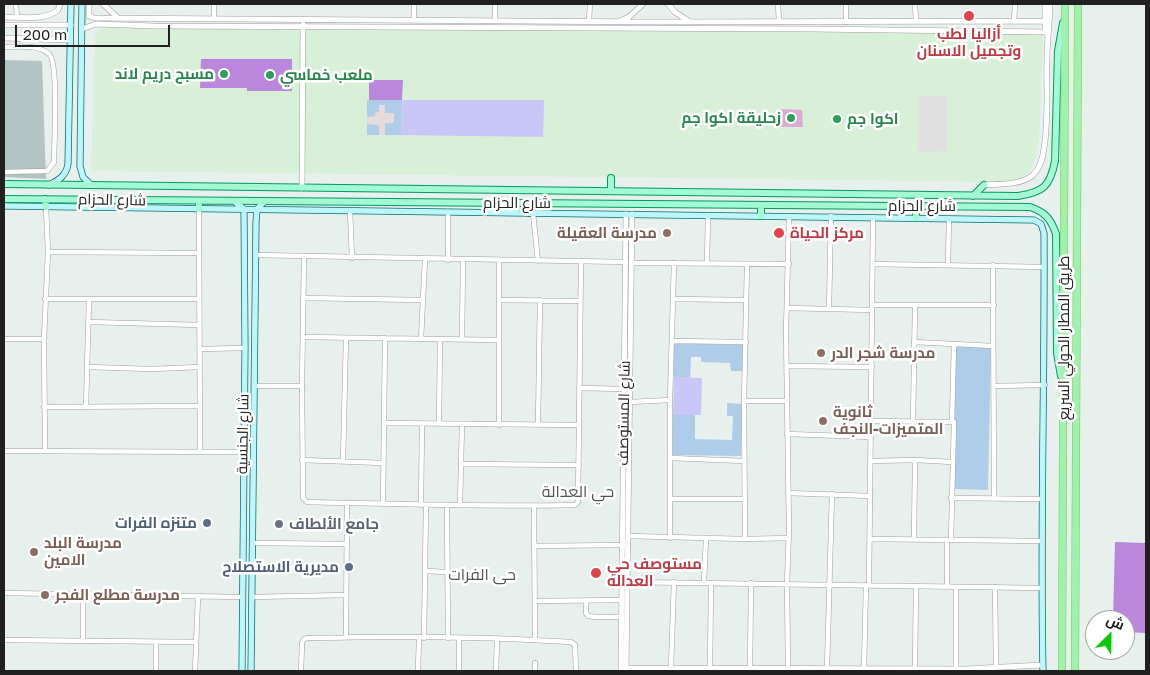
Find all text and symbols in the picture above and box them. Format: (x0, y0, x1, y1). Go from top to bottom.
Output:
marker: أزاليا لطب وتجميل الاسنان (962, 9, 976, 23)
scale bar (18, 15, 172, 47)
text: 200 m (23, 25, 67, 43)
place label: أزاليا لطب وتجميل الاسنان (917, 25, 1021, 60)
place label: مسبح دريم لاند (115, 65, 214, 83)
place label: ملعب خماسي (280, 66, 373, 84)
marker: مسبح دريم لاند (218, 68, 230, 80)
marker: ملعب خماسي (264, 69, 276, 81)
place label: زحليقة اكوا جم (681, 109, 781, 127)
place label: اكوا جم (847, 110, 899, 128)
marker: زحليقة اكوا جم (785, 112, 797, 124)
marker: اكوا جم (831, 113, 843, 125)
street label: شارع الحزام (78, 190, 146, 210)
street label: شارع الحزام (483, 194, 551, 212)
street label: شارع الحزام (888, 197, 956, 215)
place label: مدرسة العقيلة (557, 224, 657, 242)
place label: مركز الحياة (790, 224, 864, 242)
marker: مركز الحياة (772, 226, 786, 240)
marker: مدرسة العقيلة (661, 227, 673, 239)
street label: طريق المطار الحولي السريع (1055, 256, 1073, 420)
place label: مدرسة شجر الدر (831, 344, 935, 362)
marker: مدرسة شجر الدر (815, 347, 827, 359)
street label: شارع المستوصف (614, 360, 634, 466)
street label: شارع الجنسية (233, 394, 253, 474)
place label: ثانوية المتميزات-النجف (833, 403, 944, 438)
marker: ثانوية المتميزات-النجف (817, 415, 829, 427)
district label: حي العدالة (542, 482, 614, 502)
place label: متنزه الفرات (115, 514, 197, 532)
place label: جامع الألطاف (289, 515, 379, 533)
marker: متنزه الفرات (201, 517, 213, 529)
marker: جامع الألطاف (273, 518, 285, 530)
place label: مدرسة البلد الامين (44, 534, 122, 569)
marker: مدرسة البلد الامين (28, 546, 40, 558)
place label: مستوصف حي العداله (607, 555, 702, 590)
place label: مديرية الاستصلاح (222, 558, 339, 576)
marker: مديرية الاستصلاح (343, 561, 355, 573)
district label: حی الفرات (448, 565, 516, 585)
marker: مستوصف حي العداله (589, 566, 603, 580)
place label: مدرسة مطلع الفجر (55, 586, 180, 604)
marker: مدرسة مطلع الفجر (39, 589, 51, 601)
north arrow (1085, 610, 1135, 660)
text: ش (1104, 610, 1127, 633)

